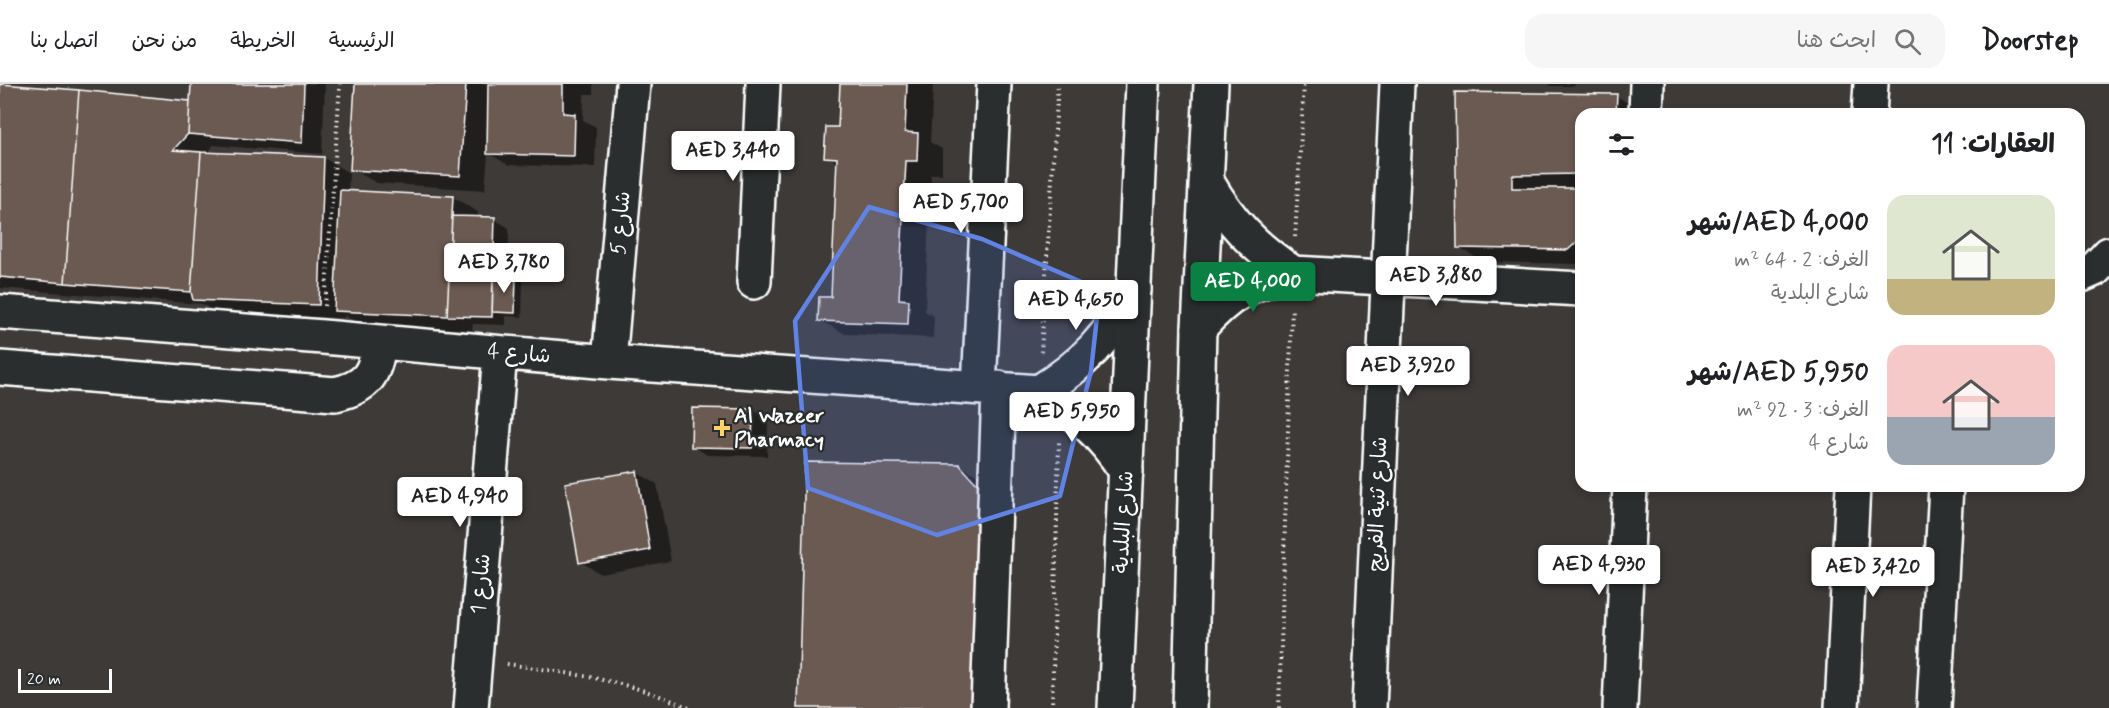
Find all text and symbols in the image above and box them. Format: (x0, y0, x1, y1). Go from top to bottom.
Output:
search box (1525, 14, 1945, 68)
text: Doorstep (1981, 23, 2079, 60)
icon: search (1891, 25, 1924, 58)
text: اتصل بنا (30, 27, 98, 55)
text: من نحن (131, 27, 197, 55)
text: الخريطة (230, 27, 296, 55)
text: الرئيسية (329, 27, 395, 55)
text: ابحث هنا (1797, 27, 1876, 55)
icon: filters (1605, 128, 1638, 161)
text: العقارات: 11 (1931, 128, 2055, 162)
pin: AED 3,440 (664, 131, 802, 182)
text: AED 3,440 (686, 137, 780, 164)
pin: AED 5,700 (892, 183, 1030, 234)
text: AED 5,700 (913, 189, 1009, 216)
street label: شارع 5 (604, 190, 638, 256)
text: AED 4,000/شهر (1688, 206, 1869, 240)
icon: home (1935, 219, 2007, 291)
pin: AED 3,780 (435, 243, 573, 294)
text: الغرف: 2 · 64 m² (1734, 247, 1869, 274)
text: AED 3,780 (458, 249, 550, 276)
pin: AED 3,880 (1367, 256, 1505, 307)
pin: AED 4,000 (1184, 262, 1322, 313)
text: AED 3,880 (1390, 262, 1482, 289)
text: AED 4,000 (1204, 268, 1302, 295)
pin: AED 4,650 (1007, 280, 1145, 331)
text: شارع البلدية (1771, 280, 1869, 307)
text: AED 4,650 (1028, 286, 1124, 313)
street label: شارع 4 (486, 337, 552, 371)
pin: AED 3,920 (1339, 346, 1477, 397)
text: AED 3,920 (1361, 352, 1455, 379)
text: AED 5,950/شهر (1688, 356, 1869, 390)
icon: home (1935, 369, 2007, 441)
pin: AED 5,950 (1003, 392, 1141, 443)
text: الغرف: 3 · 92 m² (1737, 397, 1869, 424)
text: AED 5,950 (1024, 398, 1121, 425)
place label: Al Wazeer Pharmacy (734, 402, 824, 454)
marker: Al Wazeer Pharmacy (715, 421, 729, 435)
text: شارع 4 (1809, 430, 1869, 457)
street label: شارع ثنية الفريج (1362, 436, 1394, 572)
street label: شارع البلدية (1107, 470, 1141, 574)
pin: AED 4,940 (391, 477, 529, 528)
text: AED 4,940 (411, 483, 509, 510)
pin: AED 4,930 (1530, 545, 1668, 596)
pin: AED 3,420 (1804, 547, 1942, 598)
text: AED 4,930 (1552, 551, 1646, 578)
street label: شارع 1 (464, 553, 498, 615)
text: AED 3,420 (1825, 553, 1921, 580)
scale bar (18, 666, 112, 694)
text: 20 m (27, 669, 61, 690)

